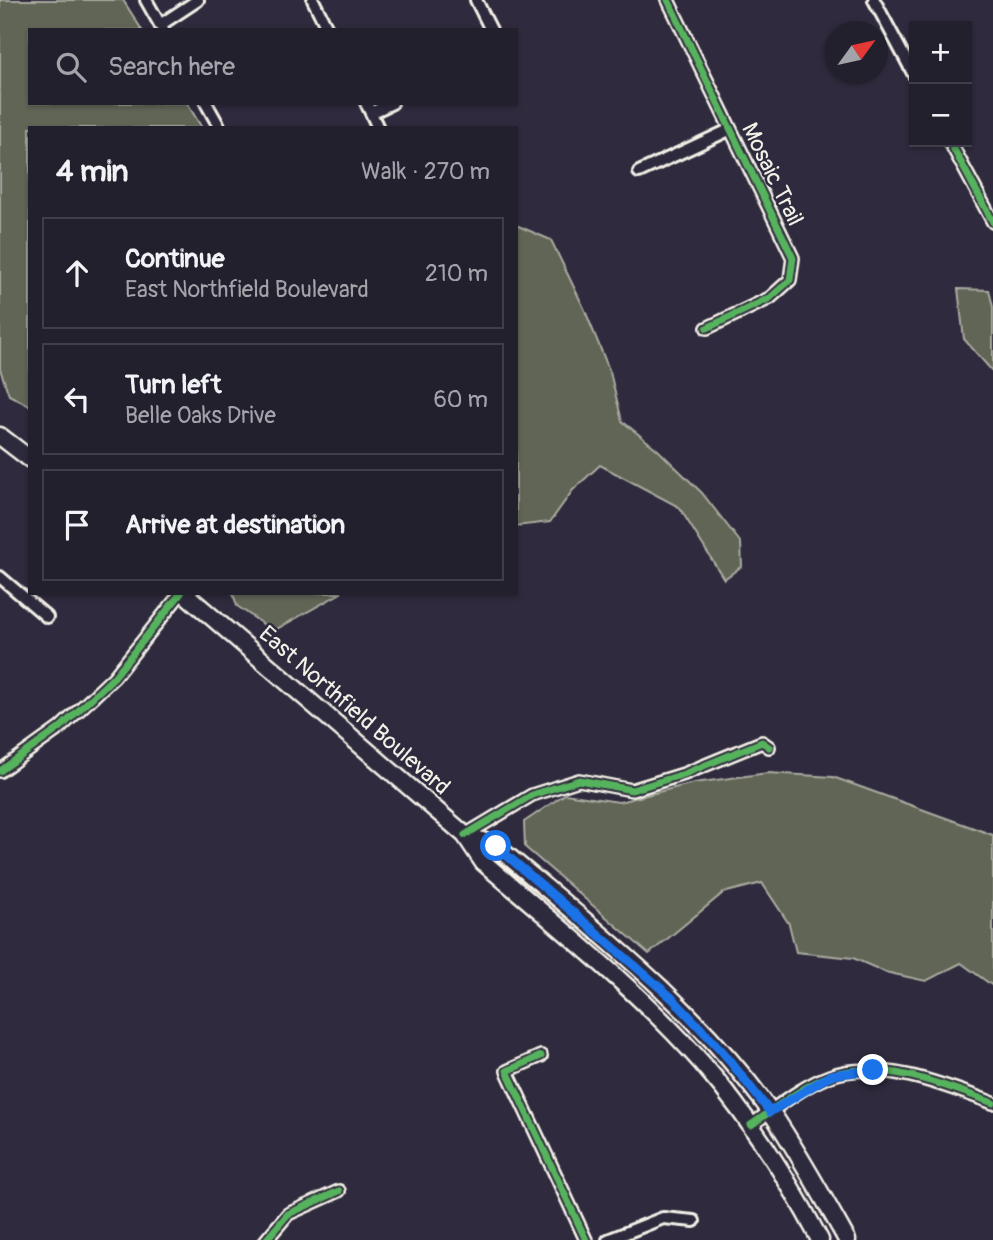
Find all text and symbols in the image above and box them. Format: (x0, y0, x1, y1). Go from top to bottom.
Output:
north arrow (825, 21, 888, 84)
map controls (909, 21, 972, 147)
button: + (909, 21, 972, 84)
search box (28, 28, 518, 105)
icon: search (52, 48, 90, 86)
text: Search here (108, 51, 235, 83)
button: − (909, 84, 972, 147)
street label: Mosaic Trail (735, 118, 810, 231)
text: 4 min (56, 153, 129, 190)
text: Walk · 270 m (361, 157, 490, 186)
text: Continue (125, 243, 225, 275)
icon: ahead (58, 254, 96, 292)
text: 210 m (425, 259, 488, 288)
text: East Northfield Boulevard (125, 275, 369, 304)
text: Turn left (125, 369, 221, 401)
icon: left (58, 380, 96, 418)
text: 60 m (433, 385, 488, 414)
text: Belle Oaks Drive (125, 401, 276, 430)
icon: arrive (58, 506, 96, 544)
text: Arrive at destination (125, 509, 345, 541)
street label: East Northfield Boulevard (253, 619, 456, 801)
route start (480, 830, 511, 861)
route end (857, 1054, 888, 1085)

